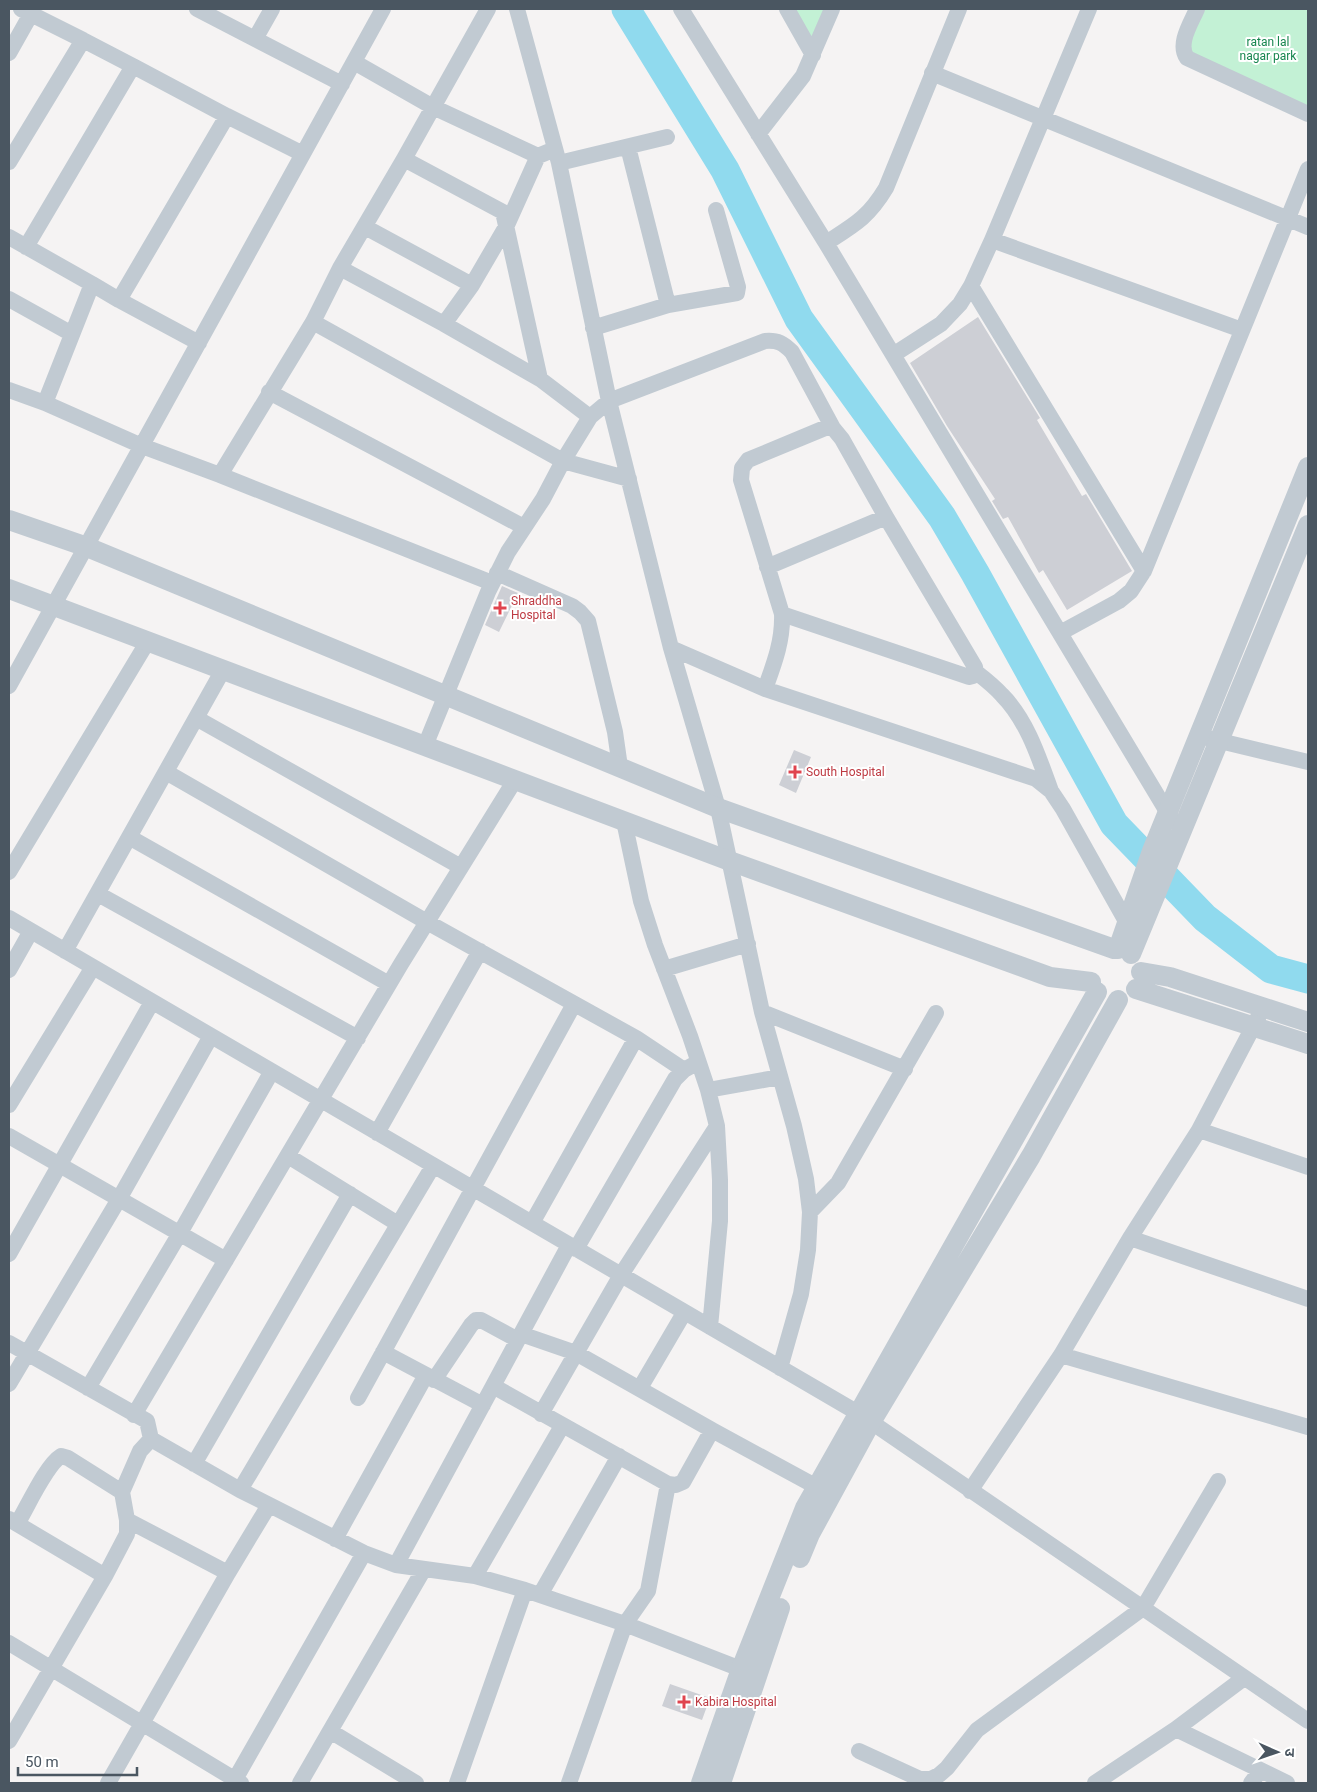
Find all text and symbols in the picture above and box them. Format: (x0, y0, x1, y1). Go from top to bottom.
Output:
park label: ratan lal nagar park (1240, 35, 1297, 63)
place label: Shraddha Hospital (511, 594, 562, 622)
marker: Shraddha Hospital (493, 601, 507, 615)
marker: South Hospital (788, 765, 802, 779)
place label: South Hospital (806, 765, 885, 779)
marker: Kabira Hospital (677, 1695, 691, 1709)
place label: Kabira Hospital (695, 1695, 777, 1709)
north arrow (1252, 1727, 1302, 1777)
scale bar (18, 1744, 136, 1776)
text: उ (1282, 1748, 1298, 1758)
text: 50 m (25, 1753, 59, 1771)

